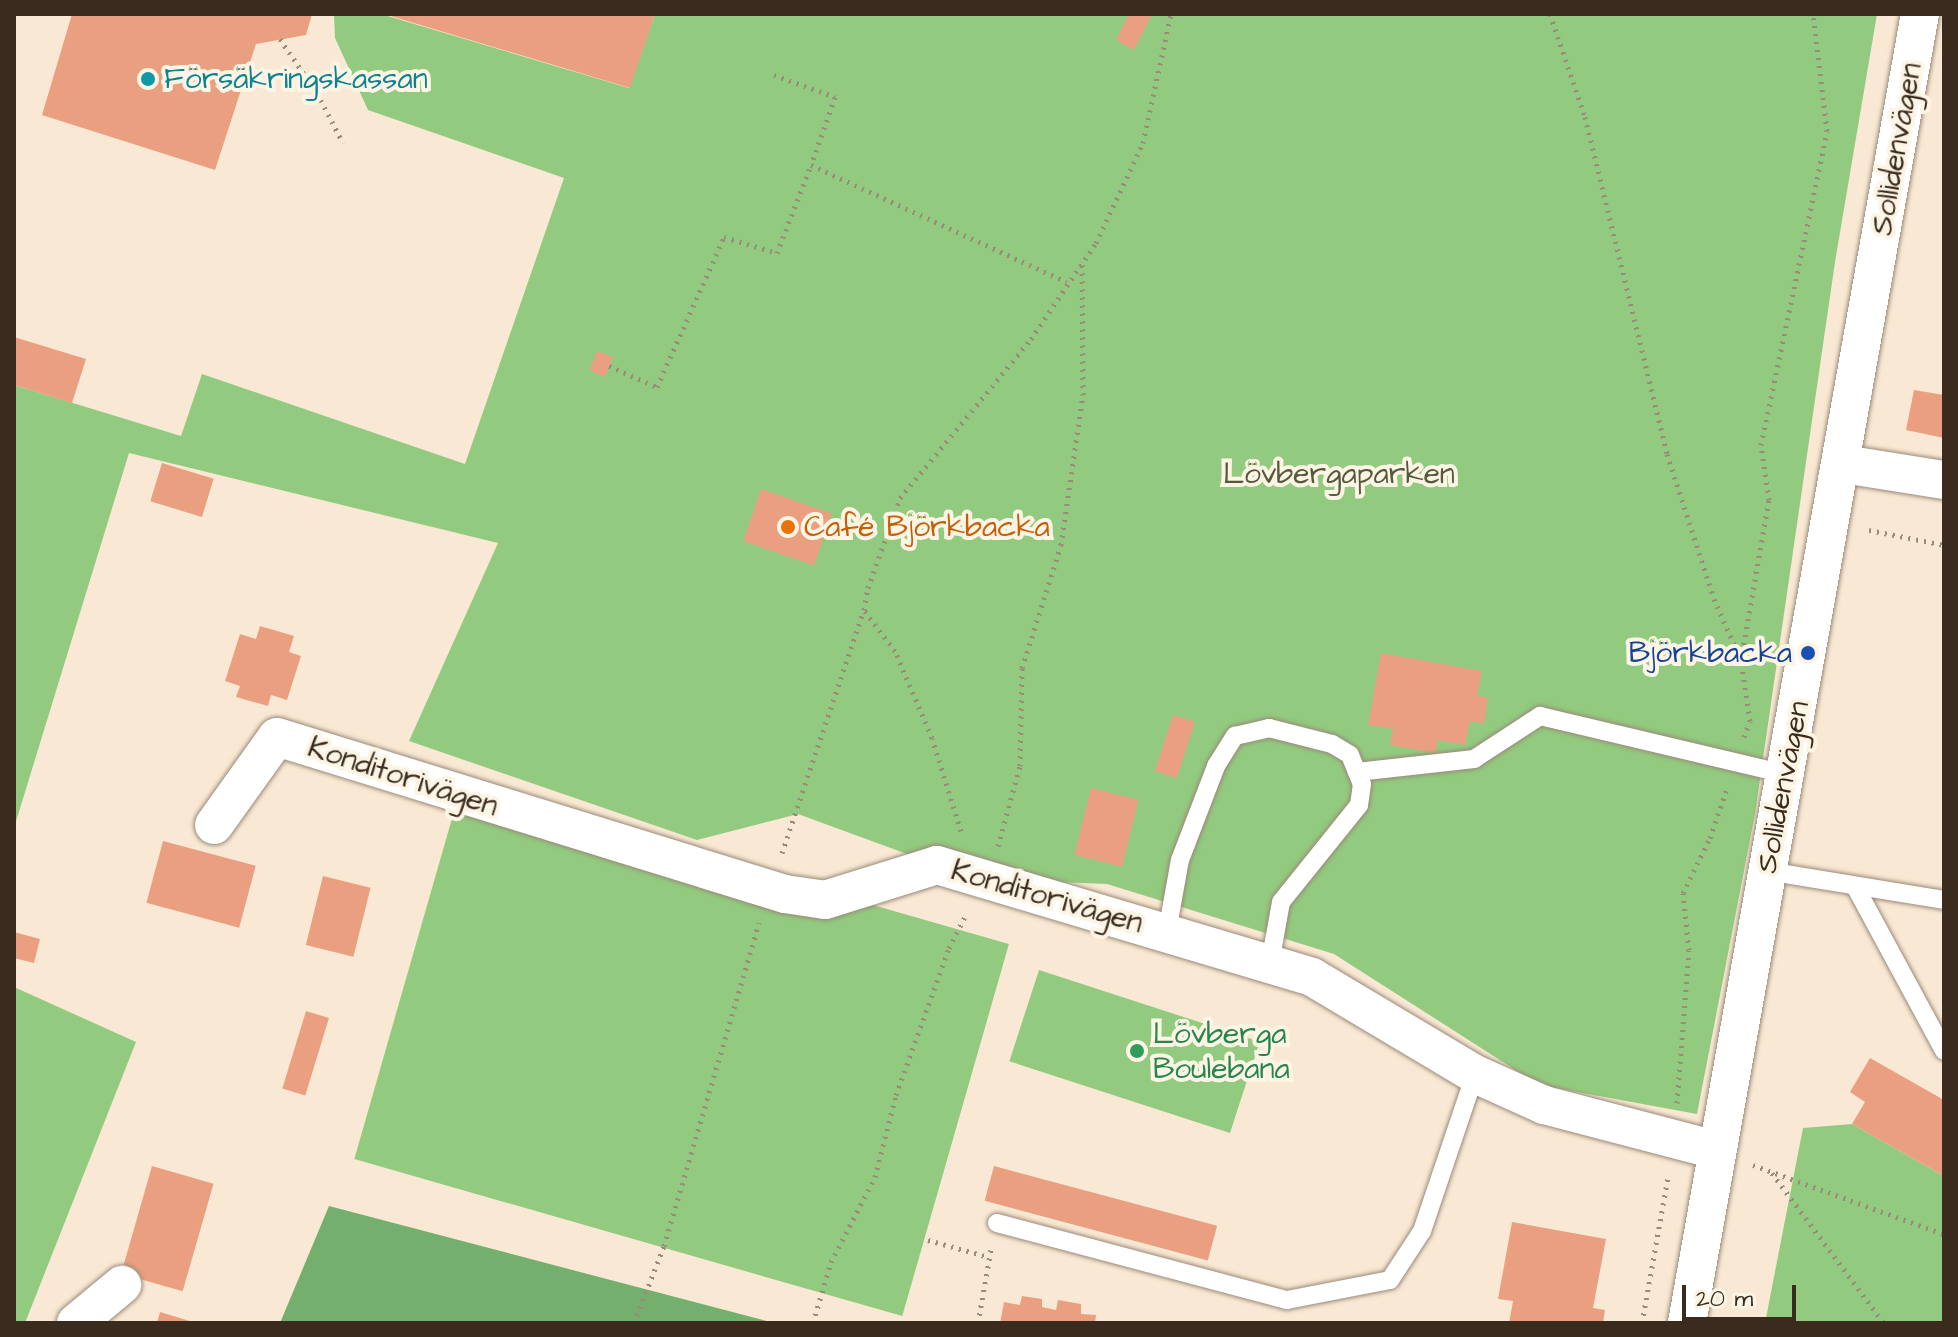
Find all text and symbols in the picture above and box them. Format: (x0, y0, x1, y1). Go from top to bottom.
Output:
street label: Sollidenvägen (1864, 60, 1930, 238)
place label: Försäkringskassan (164, 61, 428, 97)
marker: Försäkringskassan (139, 70, 157, 88)
park label: Lövbergaparken (1223, 456, 1455, 492)
place label: Café Björkbacka (804, 509, 1050, 545)
marker: Café Björkbacka (779, 518, 797, 536)
place label: Björkbacka (1629, 635, 1792, 671)
marker: Björkbacka (1799, 644, 1817, 662)
street label: Sollidenvägen (1749, 698, 1817, 876)
street label: Konditorivägen (303, 729, 503, 825)
street label: Konditorivägen (947, 852, 1147, 942)
place label: Lövberga Boulebana (1153, 1016, 1290, 1086)
marker: Lövberga Boulebana (1128, 1042, 1146, 1060)
scale bar (1686, 1269, 1800, 1319)
text: 20 m (1696, 1282, 1753, 1316)

